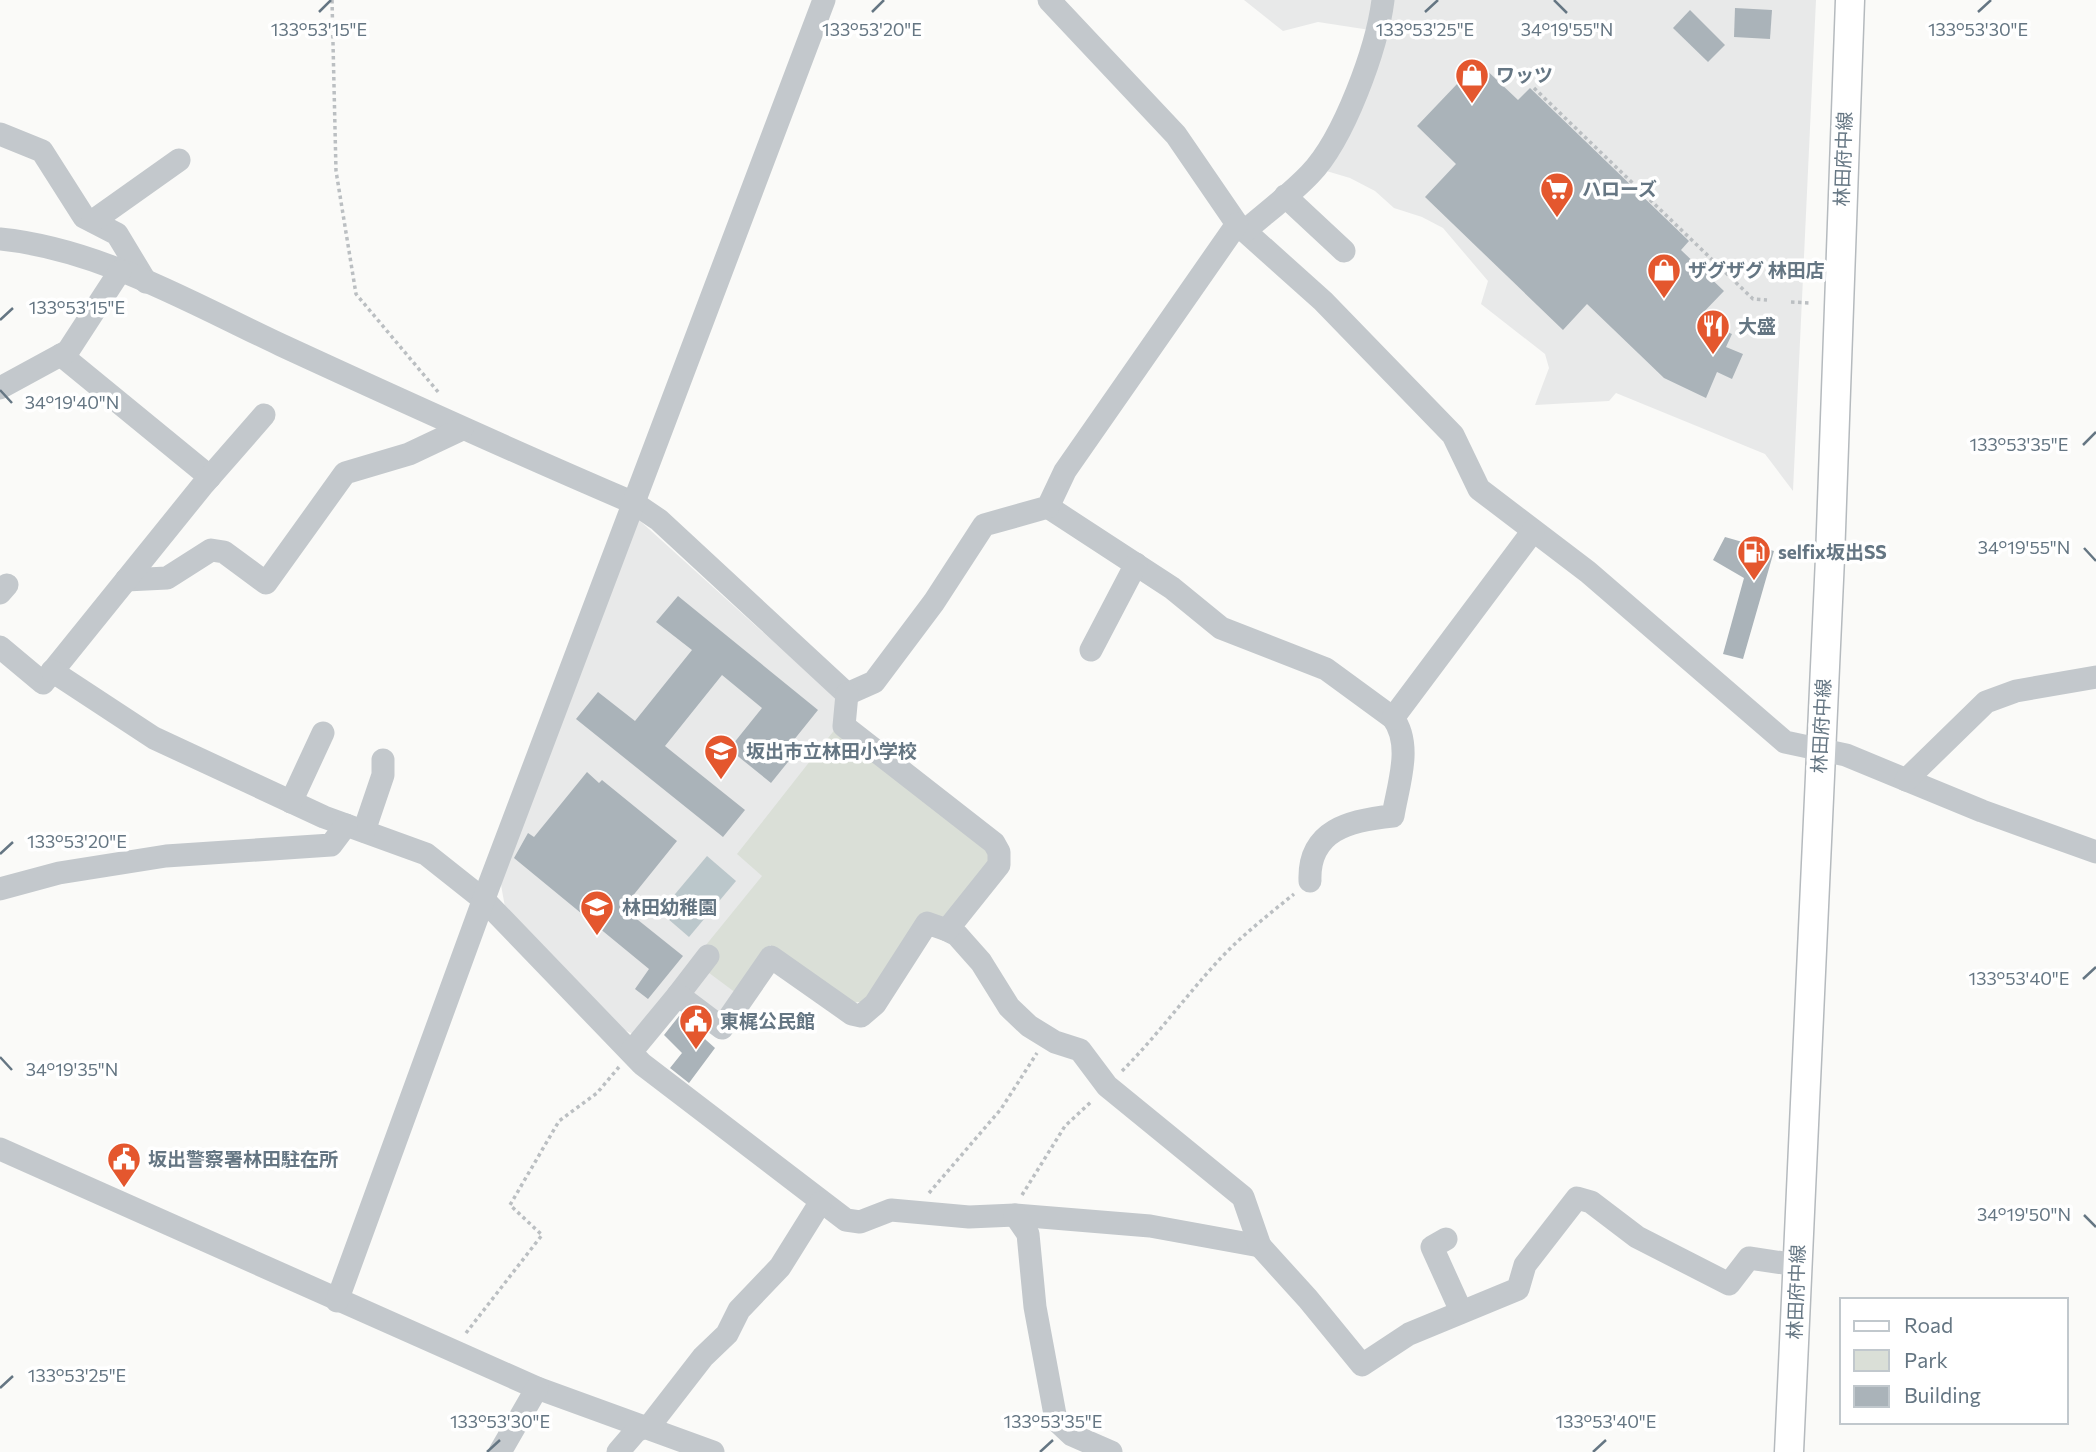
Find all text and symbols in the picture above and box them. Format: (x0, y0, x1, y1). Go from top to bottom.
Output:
text: 133°53'15"E (271, 18, 367, 40)
text: 133°53'20"E (822, 18, 922, 40)
text: 133°53'25"E (1376, 18, 1474, 40)
text: 34°19'55"N (1521, 18, 1613, 40)
text: 133°53'30"E (1928, 18, 2028, 40)
shop icon: ワッツ (1453, 56, 1491, 105)
place label: ワッツ (1496, 63, 1553, 86)
street label: 林田府中線 (1829, 111, 1856, 207)
supermarket icon: ハローズ (1538, 170, 1576, 219)
place label: ハローズ (1582, 177, 1657, 200)
shop icon: ザグザグ 林田店 (1645, 251, 1683, 300)
place label: ザグザグ 林田店 (1688, 258, 1825, 281)
text: 133°53'15"E (29, 296, 125, 318)
restaurant icon: 大盛 (1694, 307, 1732, 356)
place label: 大盛 (1738, 314, 1776, 337)
text: 34°19'40"N (25, 391, 119, 413)
text: 133°53'35"E (1970, 433, 2068, 455)
fuel station icon: selfix坂出SS (1735, 533, 1773, 582)
text: 34°19'55"N (1978, 536, 2070, 558)
place label: selfix坂出SS (1778, 540, 1887, 563)
street label: 林田府中線 (1807, 678, 1834, 774)
school or university icon: 坂出市立林田小学校 (702, 732, 740, 781)
place label: 坂出市立林田小学校 (746, 739, 917, 762)
text: 133°53'20"E (27, 830, 127, 852)
school or university icon: 林田幼稚園 (578, 888, 616, 937)
place label: 林田幼稚園 (622, 895, 717, 918)
text: 133°53'40"E (1969, 967, 2069, 989)
public building icon: 東梶公民館 (677, 1002, 715, 1051)
place label: 東梶公民館 (720, 1009, 815, 1032)
text: 34°19'35"N (26, 1058, 118, 1080)
public building icon: 坂出警察署林田駐在所 (105, 1140, 143, 1189)
place label: 坂出警察署林田駐在所 (148, 1147, 338, 1170)
text: 34°19'50"N (1977, 1203, 2071, 1225)
street label: 林田府中線 (1782, 1244, 1809, 1340)
legend (1840, 1298, 2068, 1424)
text: Road (1904, 1312, 1953, 1337)
text: Park (1904, 1347, 1948, 1372)
text: 133°53'25"E (28, 1364, 126, 1386)
text: Building (1904, 1382, 1981, 1407)
text: 133°53'30"E (450, 1410, 550, 1432)
text: 133°53'35"E (1004, 1410, 1102, 1432)
text: 133°53'40"E (1556, 1410, 1656, 1432)

